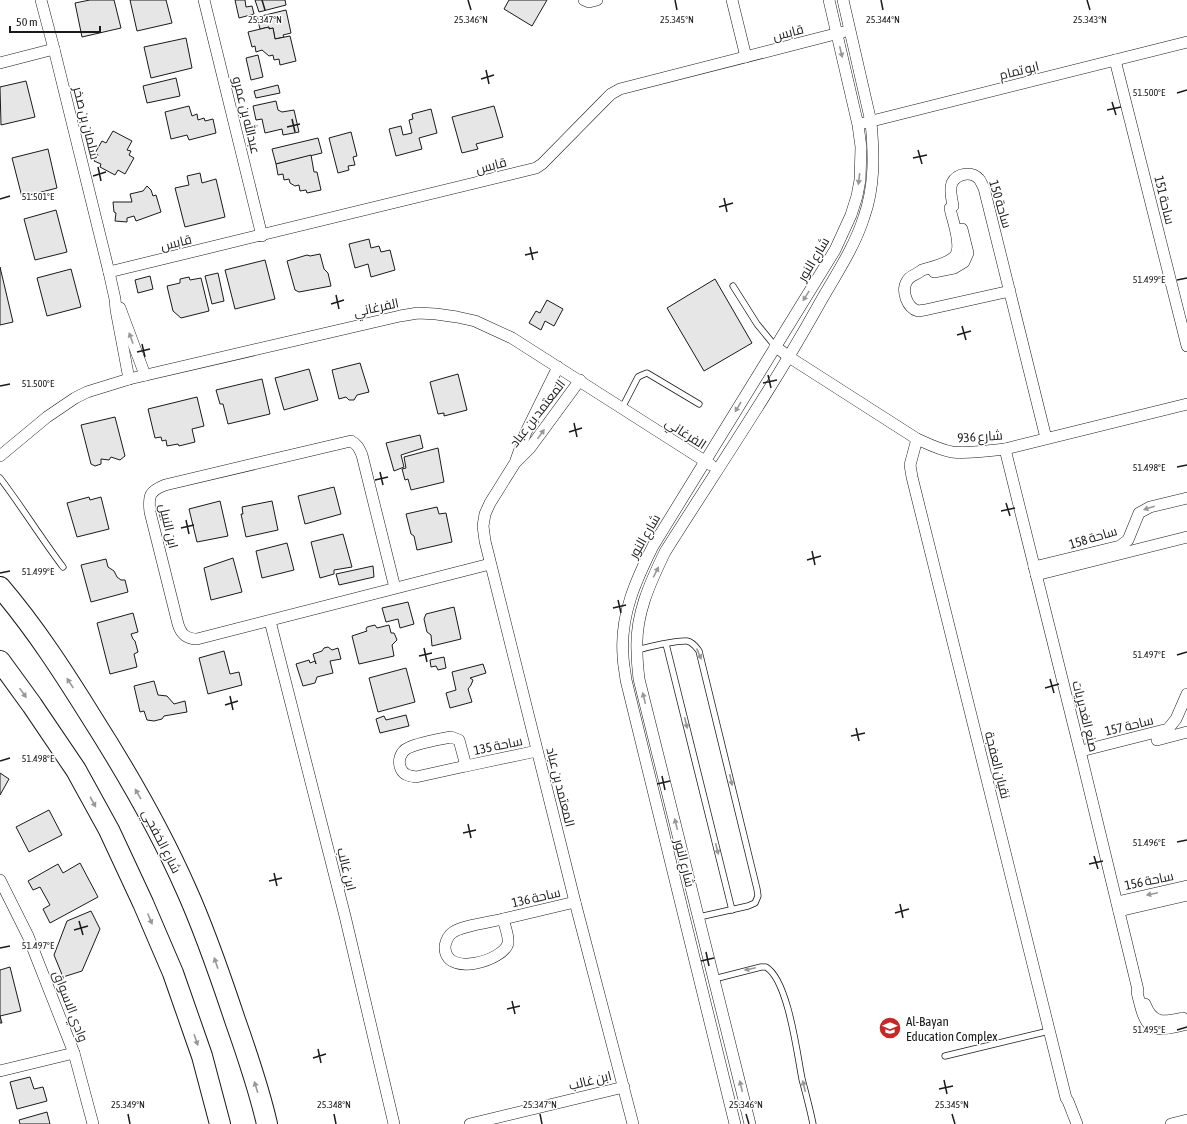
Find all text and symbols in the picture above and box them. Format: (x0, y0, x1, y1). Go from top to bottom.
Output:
scale bar (10, 8, 100, 34)
text: 25.347°N (248, 14, 282, 25)
text: 25.346°N (454, 14, 488, 25)
text: 25.345°N (660, 14, 694, 25)
text: 25.344°N (866, 14, 900, 25)
text: 25.343°N (1073, 14, 1107, 25)
text: 50 m (16, 15, 38, 29)
street label: قابس (771, 21, 805, 44)
one-way arrow (838, 46, 844, 58)
street label: ابو تمام (998, 58, 1041, 85)
street label: عبدالله بن عمرو (230, 75, 264, 155)
street label: سلمان بن صخر (70, 84, 103, 161)
text: 51.500°E (1133, 87, 1166, 98)
street label: قابس (474, 154, 508, 177)
one-way arrow (856, 173, 862, 185)
street label: ساحة 151 (1151, 174, 1178, 226)
street label: ساحة 150 (986, 178, 1015, 230)
text: 51.501°E (22, 191, 55, 202)
street label: قابس (159, 232, 193, 253)
street label: شارع النور (794, 234, 833, 285)
text: 51.499°E (1133, 274, 1166, 285)
one-way arrow (802, 291, 810, 302)
street label: الفرغاني (352, 295, 401, 323)
one-way arrow (128, 332, 134, 344)
street label: المعتمد بن عباد (506, 377, 568, 450)
text: 51.500°E (22, 378, 55, 389)
one-way arrow (734, 402, 742, 412)
street label: الفرغاني (661, 415, 709, 455)
street label: شارع 936 (957, 427, 1003, 447)
one-way arrow (537, 428, 545, 439)
text: 51.498°E (1133, 462, 1166, 473)
street label: ابن النبيل (156, 502, 181, 550)
one-way arrow (1143, 505, 1155, 511)
street label: شارع النور (625, 511, 664, 562)
street label: ساحة 158 (1067, 523, 1119, 552)
text: 51.499°E (22, 566, 55, 577)
one-way arrow (652, 566, 659, 578)
one-way arrow (697, 649, 703, 661)
text: 51.497°E (1133, 649, 1166, 660)
one-way arrow (67, 677, 74, 689)
street label: صنع الغديريات (1068, 679, 1102, 753)
one-way arrow (19, 687, 27, 698)
one-way arrow (641, 692, 647, 704)
street label: ساحة 157 (1103, 712, 1155, 739)
one-way arrow (683, 717, 689, 729)
street label: نقيان العفجة (982, 730, 1013, 800)
street label: ساحة 135 (472, 733, 524, 758)
street label: المعتمد بن عباد (543, 746, 578, 828)
text: 51.498°E (22, 753, 55, 764)
one-way arrow (728, 774, 734, 786)
one-way arrow (134, 789, 142, 799)
one-way arrow (90, 796, 97, 808)
street label: شارع الخفجي (136, 807, 184, 877)
one-way arrow (673, 818, 679, 830)
street label: شارع النور (670, 837, 698, 889)
text: 51.496°E (1133, 837, 1166, 848)
one-way arrow (714, 843, 720, 855)
street label: ابن غالب (334, 846, 359, 892)
street label: ساحة 156 (1123, 868, 1175, 893)
street label: ساحة 136 (510, 885, 562, 910)
one-way arrow (1146, 891, 1158, 897)
one-way arrow (147, 913, 153, 924)
text: 51.497°E (22, 940, 55, 951)
one-way arrow (212, 957, 218, 969)
one-way arrow (744, 967, 757, 973)
street label: وادي الاسواق (47, 968, 91, 1045)
place label: Al-Bayan Education Complex (906, 1014, 998, 1044)
school or university icon: Al-Bayan Education Complex (877, 1015, 903, 1041)
text: 51.495°E (1133, 1024, 1166, 1035)
one-way arrow (194, 1035, 200, 1047)
street label: ابن غالب (567, 1068, 613, 1093)
one-way arrow (253, 1080, 259, 1092)
one-way arrow (738, 1080, 744, 1092)
one-way arrow (801, 1080, 807, 1092)
text: 25.349°N (111, 1099, 145, 1110)
text: 25.348°N (317, 1099, 351, 1110)
text: 25.347°N (523, 1099, 557, 1110)
text: 25.346°N (729, 1099, 763, 1110)
text: 25.345°N (935, 1099, 969, 1110)

